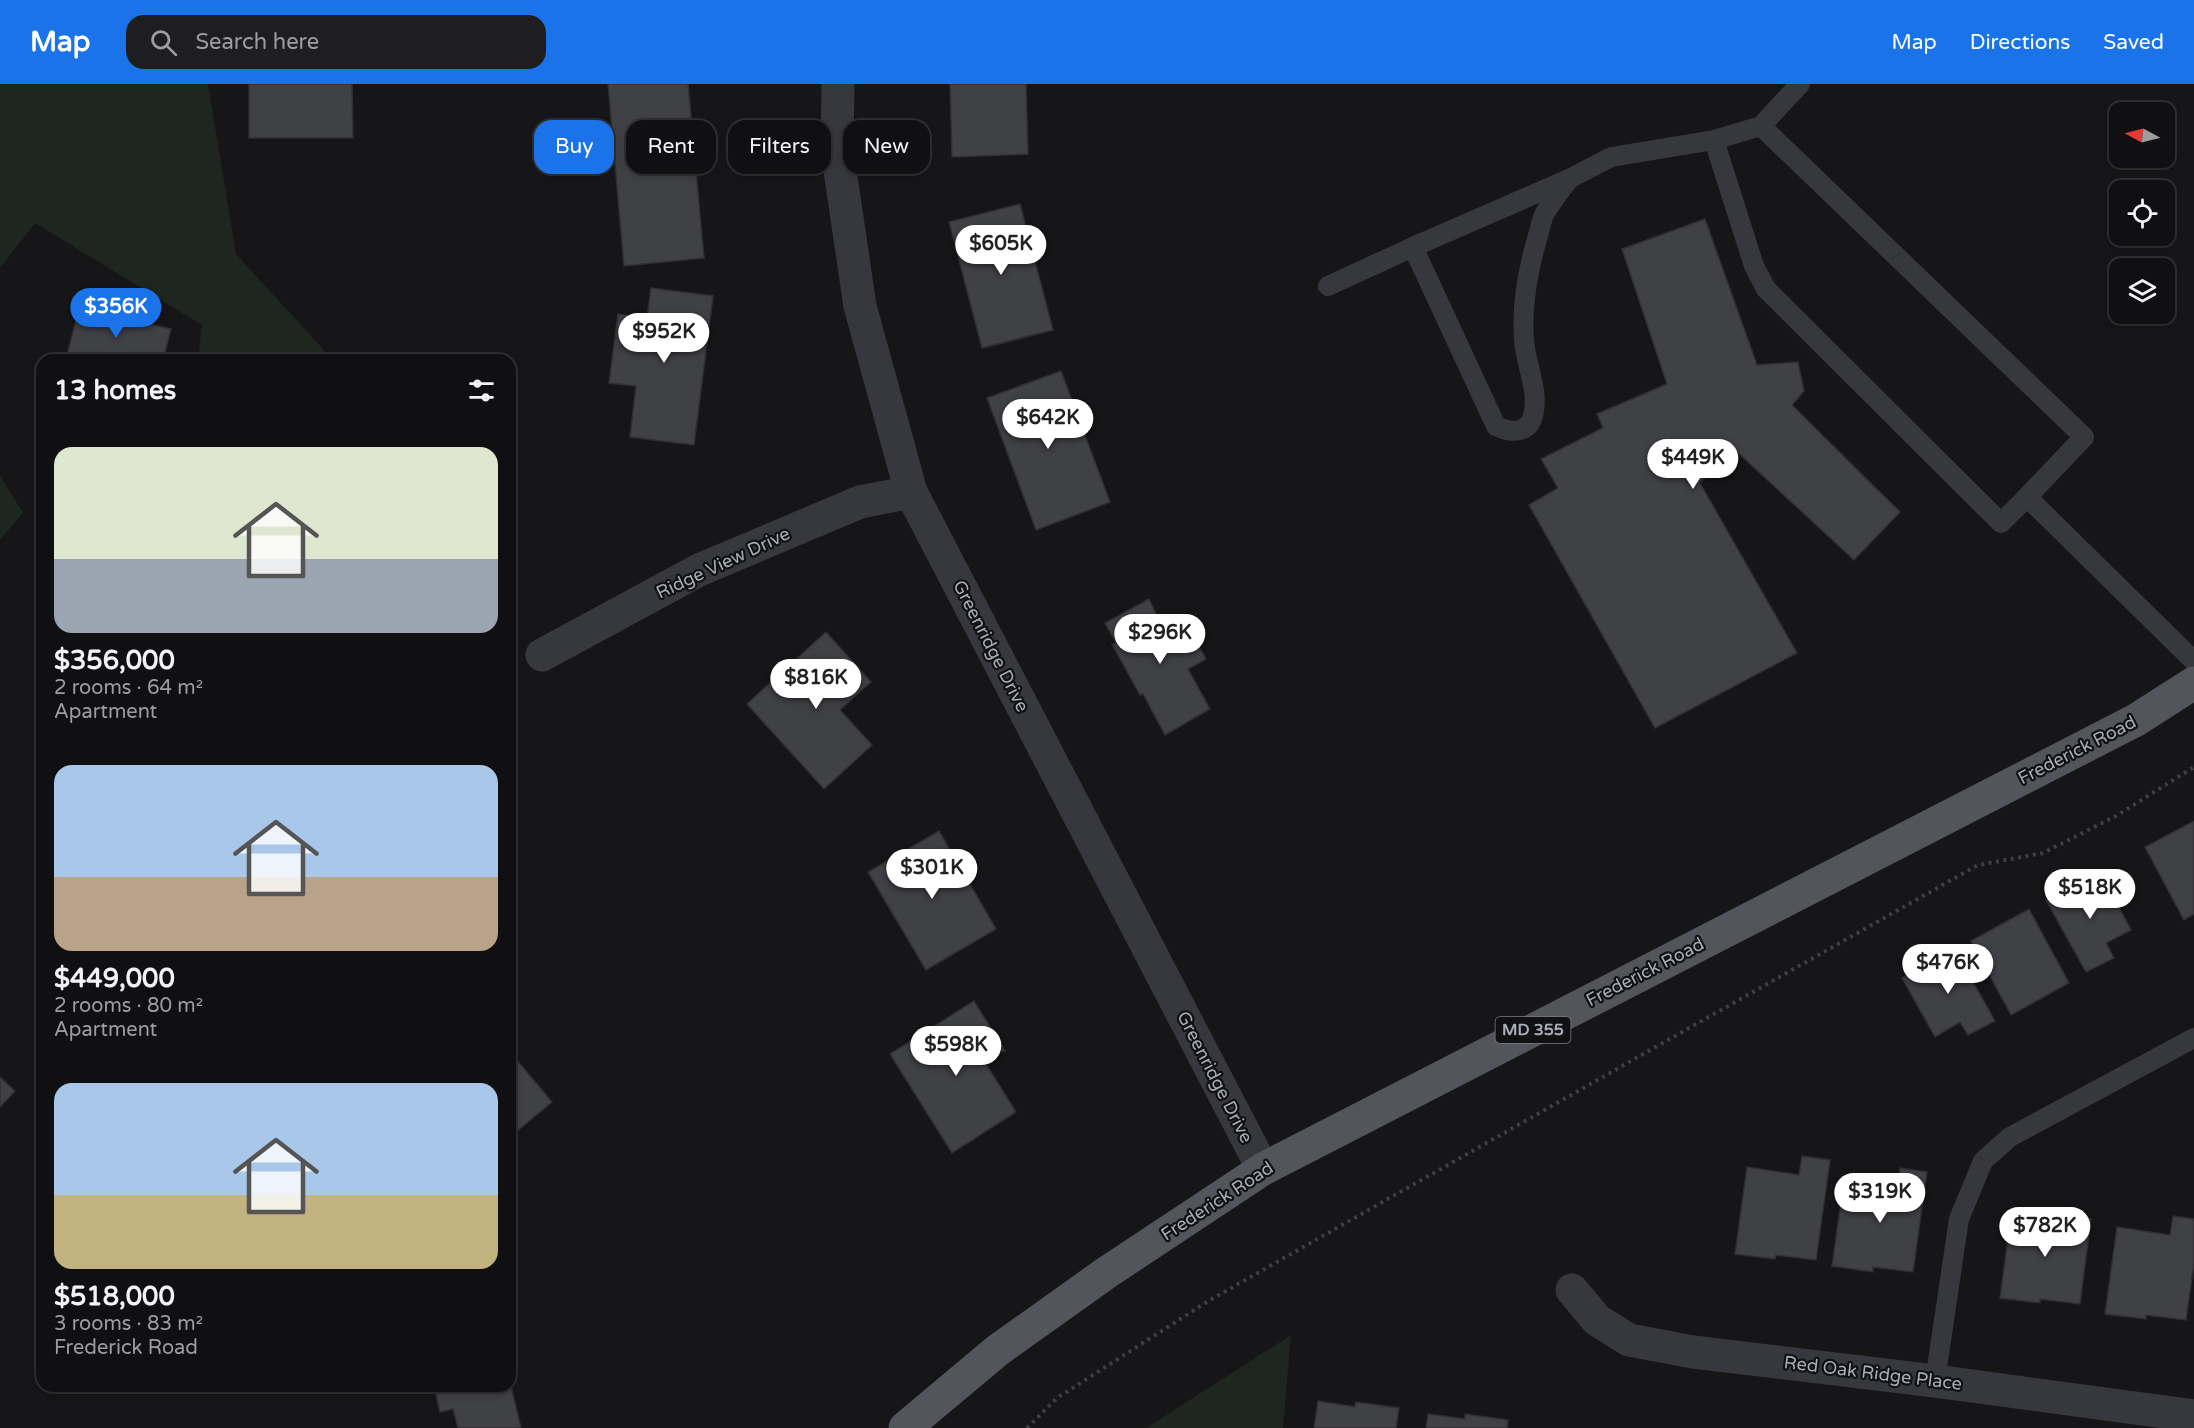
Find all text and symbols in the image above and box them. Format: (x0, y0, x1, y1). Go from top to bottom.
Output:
search box (126, 15, 546, 69)
text: Map (30, 25, 90, 59)
icon: search (147, 26, 180, 59)
text: Search here (195, 29, 319, 55)
text: Map (1891, 30, 1937, 55)
text: Directions (1970, 30, 2070, 55)
text: Saved (2103, 30, 2164, 55)
north arrow (2109, 102, 2175, 168)
map controls (2109, 102, 2175, 324)
chip: Buy (534, 120, 614, 174)
chip: Rent (626, 120, 716, 174)
chip: Filters (728, 120, 831, 174)
chip: New (843, 120, 930, 174)
button: locate (2109, 180, 2175, 246)
pin: $605K (959, 225, 1043, 276)
text: $605K (969, 232, 1033, 256)
button: layers (2109, 258, 2175, 324)
pin: $356K (74, 288, 158, 339)
text: $356K (84, 295, 148, 319)
pin: $952K (622, 313, 706, 364)
text: $952K (632, 320, 696, 344)
icon: filters (465, 374, 498, 407)
text: 13 homes (54, 375, 176, 406)
pin: $642K (1006, 399, 1090, 450)
text: $642K (1016, 406, 1080, 430)
pin: $449K (1651, 439, 1735, 490)
text: $449K (1661, 446, 1725, 470)
icon: home (222, 486, 330, 594)
street label: Ridge View Drive (653, 522, 793, 604)
street label: Greenridge Drive (948, 576, 1034, 716)
pin: $296K (1118, 614, 1202, 665)
text: $296K (1128, 621, 1192, 645)
text: $356,000 (54, 645, 175, 676)
pin: $816K (774, 659, 858, 710)
text: $816K (784, 666, 848, 690)
text: 2 rooms · 64 m² (54, 676, 203, 700)
text: Apartment (54, 700, 157, 724)
street label: Frederick Road (2014, 711, 2140, 789)
icon: home (222, 804, 330, 912)
pin: $301K (890, 849, 974, 900)
text: $301K (900, 856, 964, 880)
pin: $518K (2048, 869, 2132, 920)
text: $518K (2058, 876, 2122, 900)
street label: Frederick Road (1582, 933, 1708, 1011)
pin: $476K (1906, 944, 1990, 995)
text: $476K (1916, 951, 1980, 975)
text: $449,000 (54, 963, 175, 994)
text: 2 rooms · 80 m² (54, 994, 203, 1018)
street label: Greenridge Drive (1172, 1007, 1258, 1147)
road number: MD 355 (1496, 1017, 1570, 1043)
text: Apartment (54, 1018, 157, 1042)
pin: $598K (914, 1026, 998, 1077)
text: $598K (924, 1033, 988, 1057)
icon: home (222, 1122, 330, 1230)
street label: Frederick Road (1157, 1157, 1277, 1245)
pin: $319K (1838, 1173, 1922, 1224)
text: $319K (1848, 1180, 1912, 1204)
pin: $782K (2003, 1207, 2087, 1258)
text: $782K (2013, 1214, 2077, 1238)
text: $518,000 (54, 1281, 175, 1312)
text: 3 rooms · 83 m² (54, 1312, 203, 1336)
text: Frederick Road (54, 1336, 198, 1360)
street label: Red Oak Ridge Place (1783, 1351, 1963, 1395)

